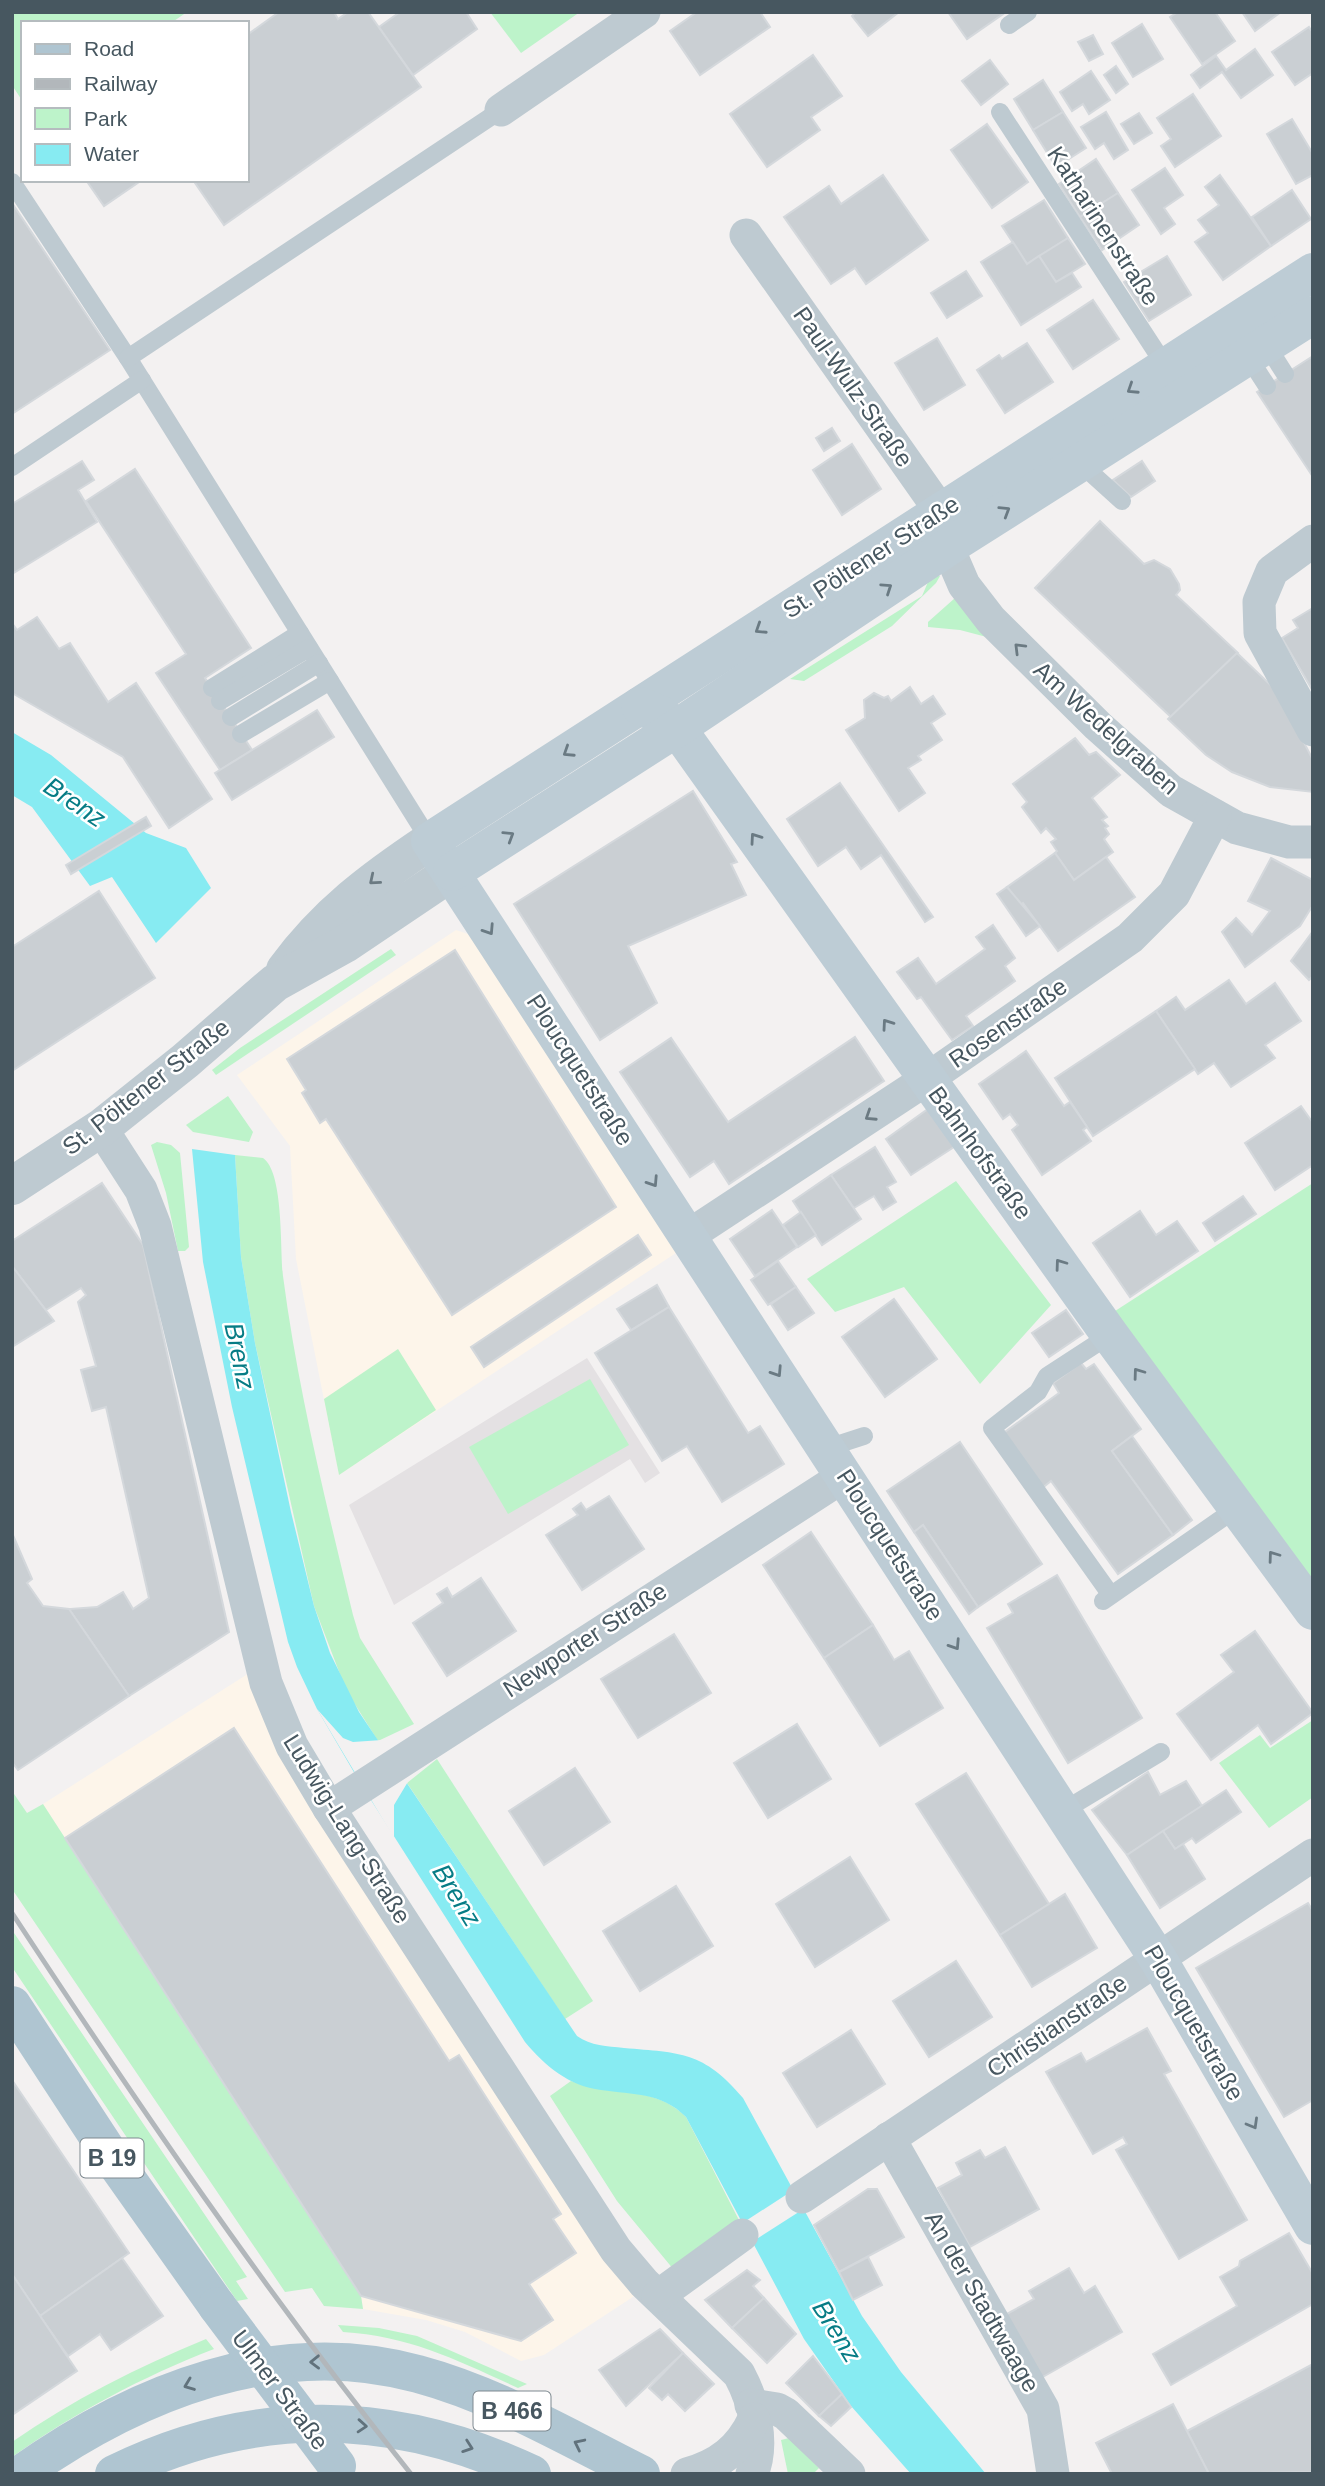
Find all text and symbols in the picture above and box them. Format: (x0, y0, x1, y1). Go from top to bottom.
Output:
legend (21, 21, 248, 182)
text: Road (84, 37, 134, 60)
text: Railway (84, 72, 158, 95)
text: Park (84, 107, 128, 130)
street label: Katharinenstraße (1042, 141, 1165, 310)
text: Water (84, 142, 139, 165)
street label: Paul-Wulz-Straße (788, 302, 919, 472)
one-way arrow (1127, 381, 1140, 393)
street label: St. Pöltener Straße (778, 490, 964, 623)
one-way arrow (997, 506, 1010, 519)
one-way arrow (880, 583, 893, 596)
one-way arrow (755, 620, 768, 633)
one-way arrow (1014, 643, 1027, 656)
street label: Am Wedelgraben (1029, 656, 1184, 800)
one-way arrow (563, 743, 576, 756)
water label: Brenz (38, 771, 112, 833)
one-way arrow (502, 831, 515, 844)
one-way arrow (751, 833, 763, 846)
one-way arrow (369, 872, 382, 884)
one-way arrow (481, 922, 494, 935)
street label: Rosenstraße (944, 972, 1072, 1073)
street label: Ploucquetstraße (522, 989, 639, 1150)
street label: St. Pöltener Straße (57, 1013, 234, 1160)
one-way arrow (883, 1019, 895, 1032)
street label: Bahnhofstraße (923, 1081, 1038, 1224)
one-way arrow (864, 1108, 877, 1121)
one-way arrow (645, 1174, 658, 1187)
one-way arrow (1056, 1259, 1068, 1272)
water label: Brenz (218, 1320, 262, 1392)
one-way arrow (769, 1365, 782, 1378)
one-way arrow (1134, 1368, 1146, 1380)
street label: Ploucquetstraße (832, 1464, 949, 1625)
one-way arrow (1268, 1551, 1281, 1564)
street label: Newporter Straße (498, 1577, 672, 1702)
one-way arrow (947, 1637, 959, 1650)
street label: Ludwig-Lang-Straße (278, 1729, 416, 1928)
water label: Brenz (426, 1858, 488, 1932)
street label: Ploucquetstraße (1139, 1940, 1250, 2105)
street label: Christianstraße (982, 1969, 1132, 2082)
one-way arrow (1245, 2117, 1258, 2130)
road number: B 19 (80, 2138, 144, 2178)
street label: An der Stadtwaage (920, 2207, 1045, 2397)
water label: Brenz (806, 2294, 868, 2368)
street label: Ulmer Straße (227, 2325, 334, 2455)
one-way arrow (309, 2354, 320, 2370)
one-way arrow (183, 2376, 195, 2390)
road number: B 466 (474, 2392, 550, 2430)
one-way arrow (357, 2419, 368, 2434)
one-way arrow (574, 2438, 586, 2452)
one-way arrow (461, 2439, 473, 2453)

